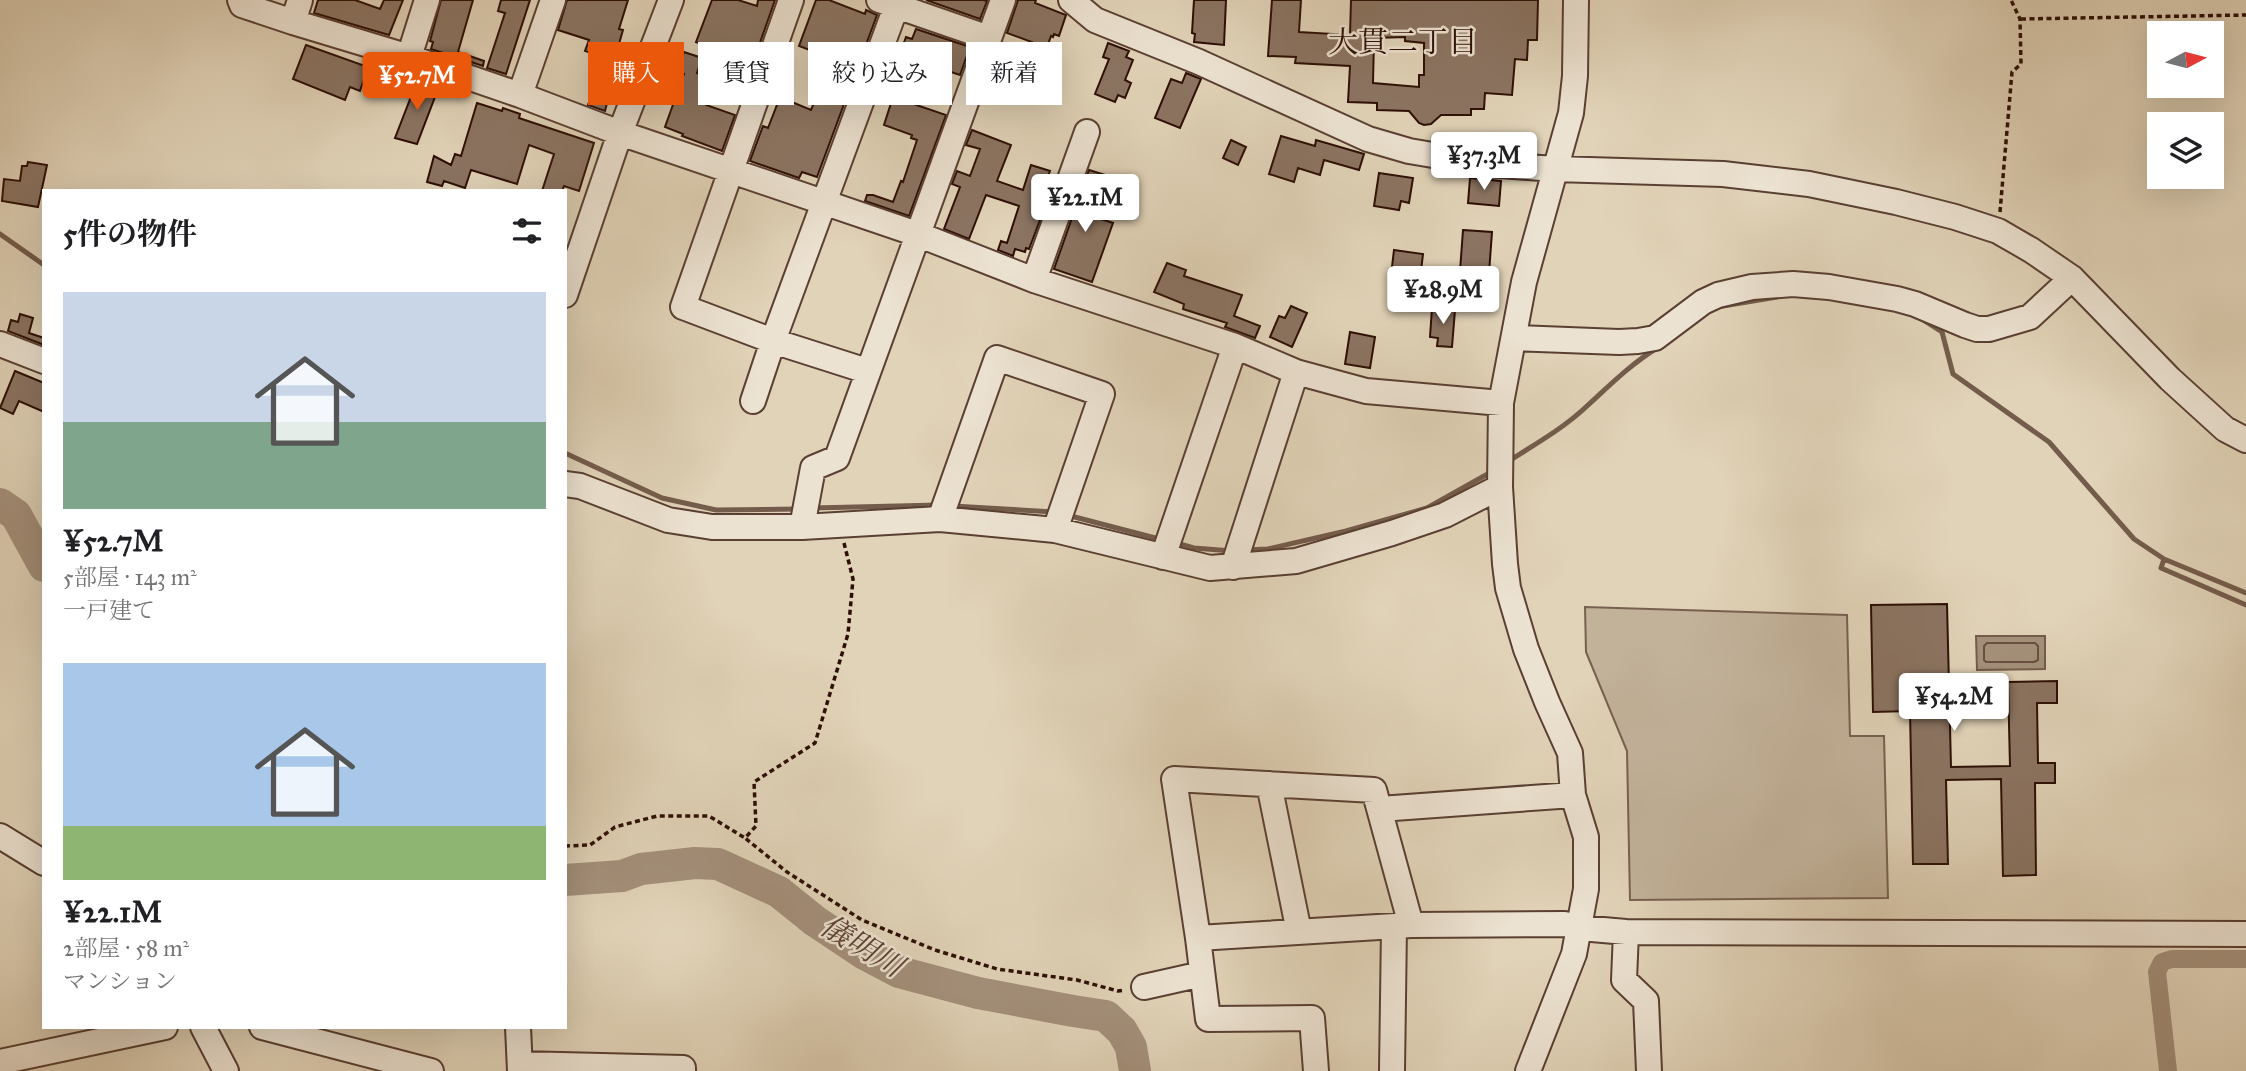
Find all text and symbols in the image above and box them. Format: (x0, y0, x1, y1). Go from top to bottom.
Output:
north arrow (2147, 21, 2224, 98)
map controls (2147, 21, 2224, 189)
district label: 大貫二丁目 (1328, 24, 1478, 60)
chip: 購入 (588, 42, 684, 105)
chip: 賃貸 (698, 42, 794, 105)
chip: 絞り込み (808, 42, 952, 105)
chip: 新着 (966, 42, 1062, 105)
pin: ¥52.7M (360, 52, 474, 112)
text: ¥52.7M (379, 61, 456, 89)
button: layers (2147, 112, 2224, 189)
pin: ¥37.3M (1427, 132, 1541, 192)
text: ¥37.3M (1447, 141, 1521, 169)
pin: ¥22.1M (1028, 174, 1142, 234)
text: ¥22.1M (1047, 183, 1123, 211)
icon: filters (508, 212, 546, 250)
text: 5件の物件 (63, 216, 197, 252)
pin: ¥28.9M (1386, 266, 1500, 326)
text: ¥28.9M (1403, 275, 1483, 303)
icon: home (242, 338, 368, 464)
text: ¥52.7M (63, 523, 163, 559)
text: 5部屋 · 143 m² (63, 563, 197, 591)
text: 一戸建て (63, 596, 155, 624)
pin: ¥54.2M (1897, 674, 2011, 733)
text: ¥54.2M (1915, 682, 1993, 710)
icon: home (242, 709, 368, 835)
text: ¥22.1M (63, 894, 162, 930)
water label: 儀明川 (814, 907, 912, 986)
text: 2部屋 · 58 m² (63, 934, 189, 962)
text: マンション (63, 967, 177, 995)

